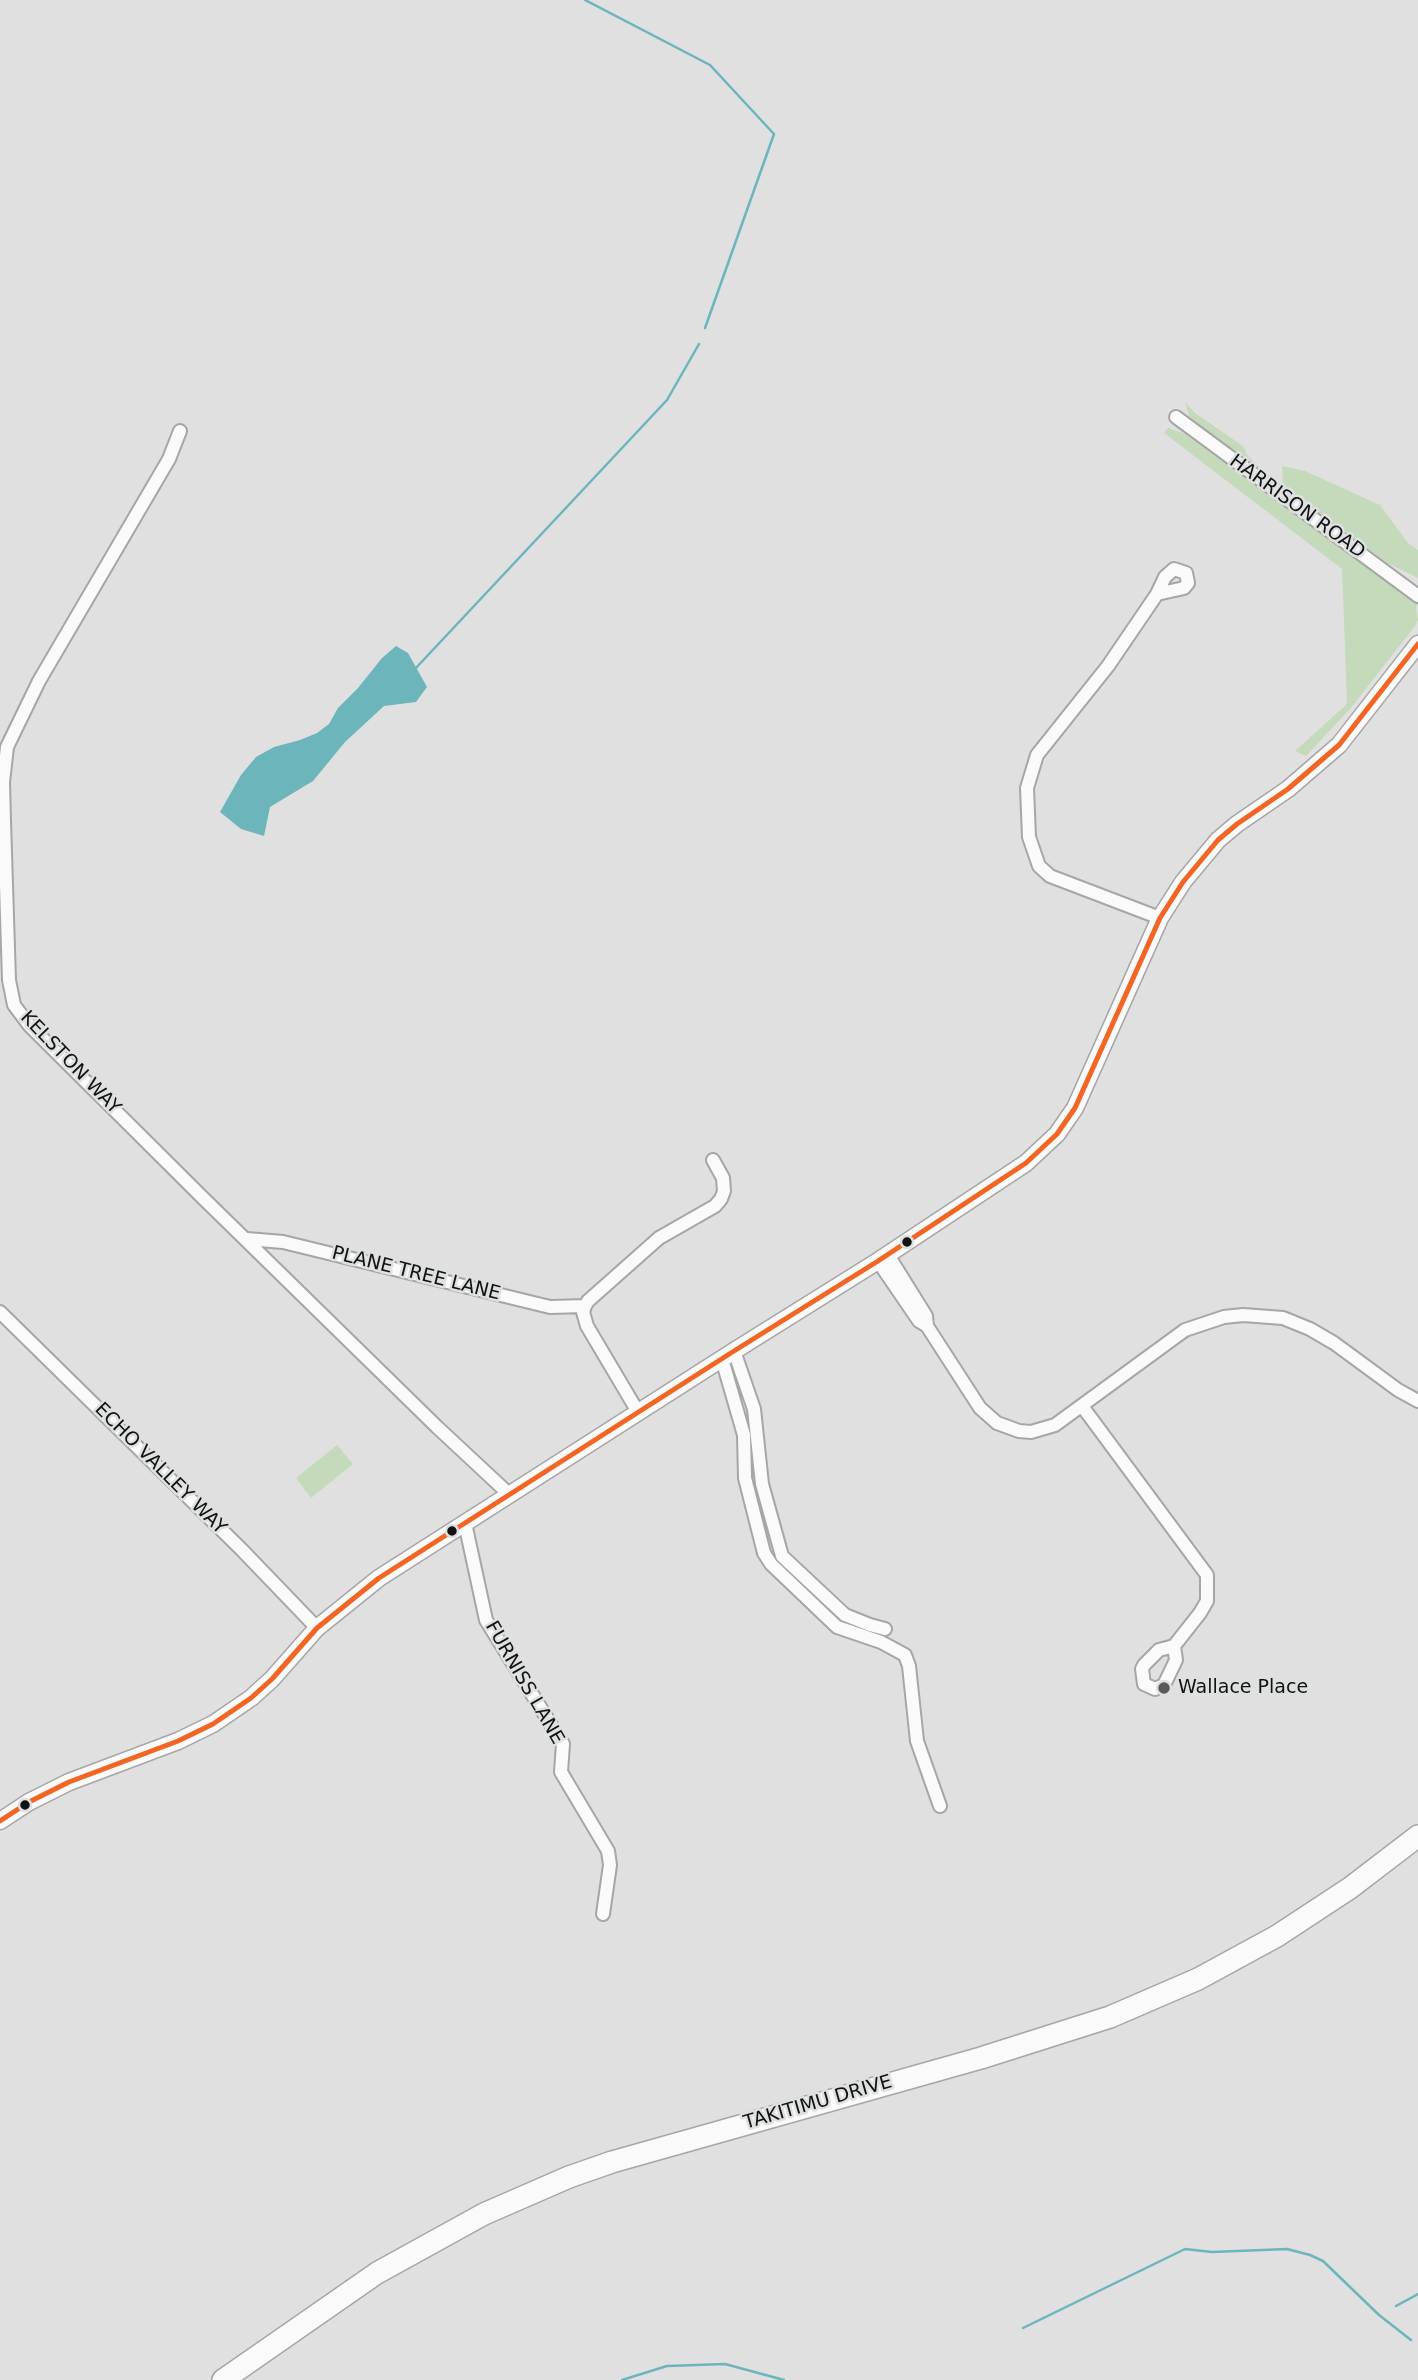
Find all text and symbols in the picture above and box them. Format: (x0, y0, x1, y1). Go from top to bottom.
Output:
street label: HARRISON ROAD (1225, 450, 1369, 564)
street label: KELSTON WAY (15, 1007, 125, 1119)
unlabelled marker (900, 1235, 914, 1249)
street label: PLANE TREE LANE (329, 1242, 503, 1306)
street label: ECHO VALLEY WAY (89, 1398, 231, 1540)
unlabelled marker (445, 1524, 459, 1538)
street label: FURNISS LANE (480, 1617, 568, 1749)
place label: Wallace Place (1178, 1677, 1308, 1699)
marker: Wallace Place (1156, 1680, 1172, 1696)
unlabelled marker (18, 1798, 32, 1812)
street label: TAKITIMU DRIVE (741, 2071, 895, 2135)

